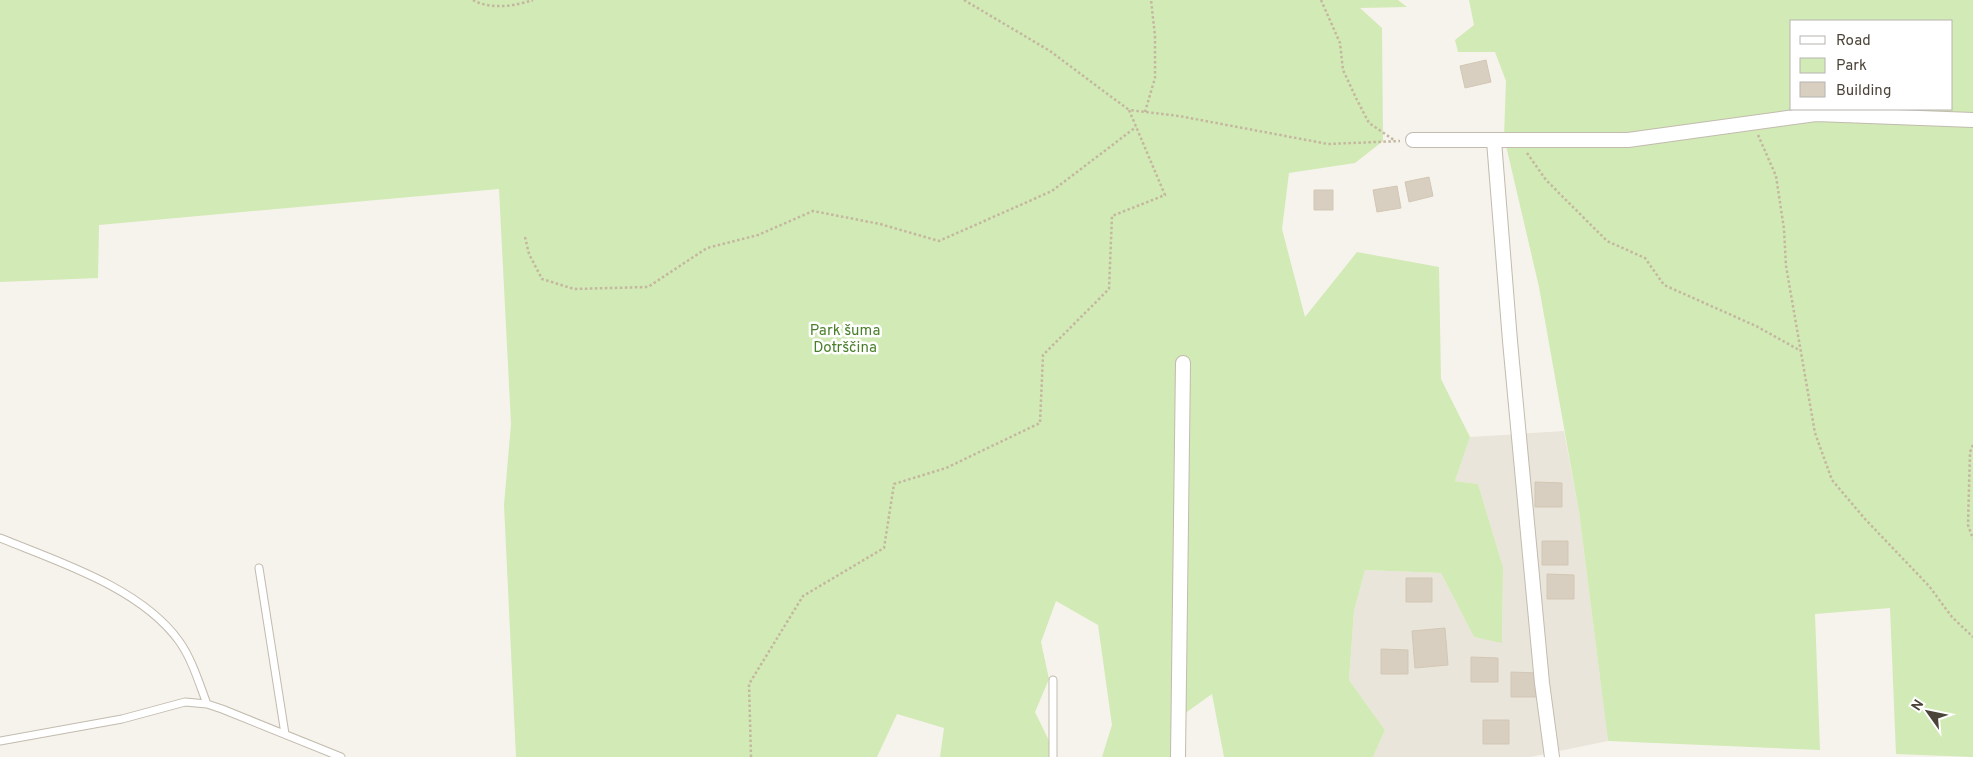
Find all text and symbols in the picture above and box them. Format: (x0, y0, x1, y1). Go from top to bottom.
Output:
legend (1790, 20, 1953, 110)
text: Road (1836, 32, 1871, 51)
text: Park (1836, 57, 1867, 76)
text: Building (1836, 82, 1891, 101)
park label: Park šuma Dotrščina (810, 322, 880, 358)
north arrow (1903, 687, 1953, 737)
text: N (1908, 697, 1928, 715)

